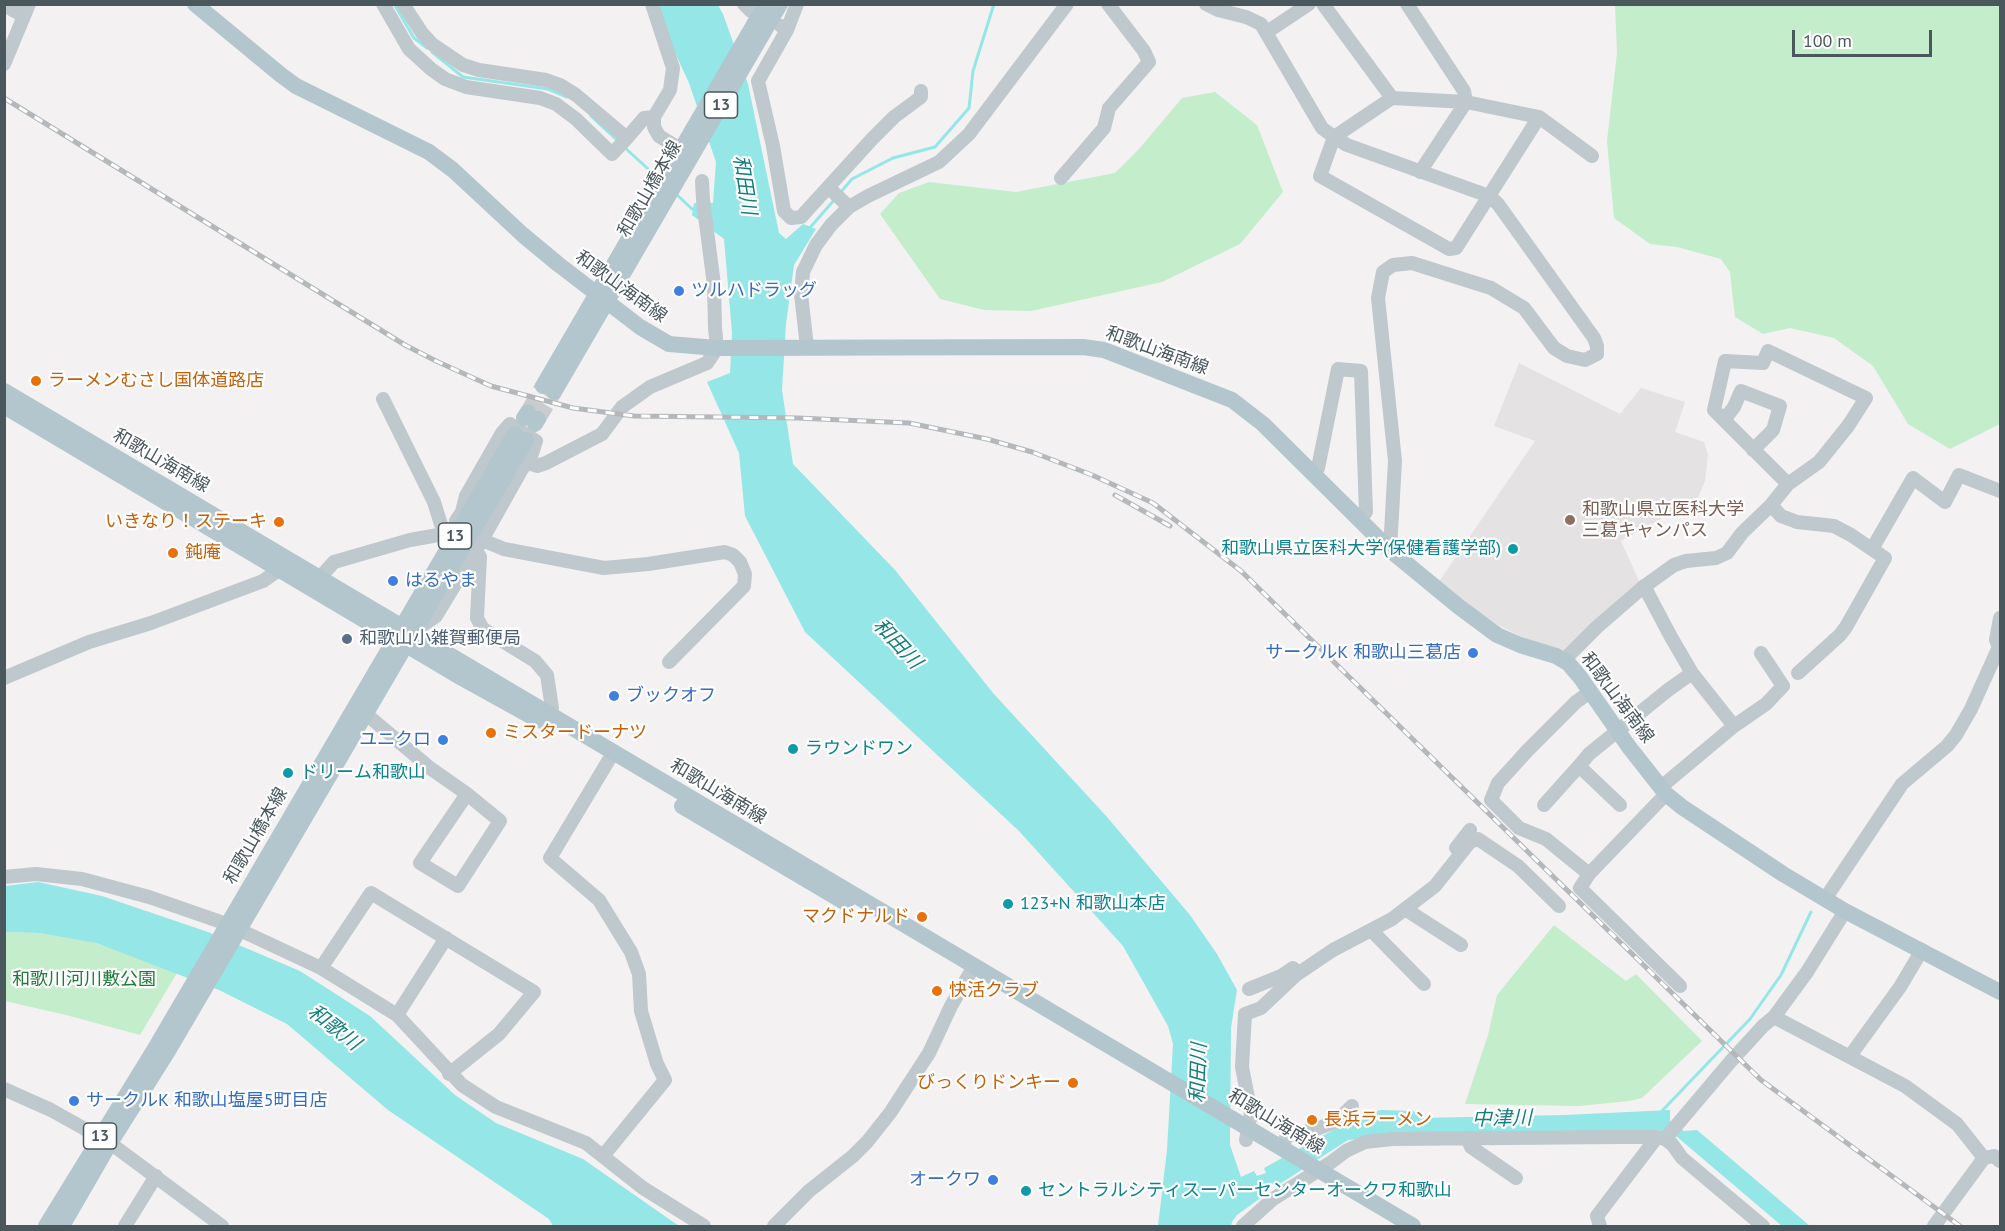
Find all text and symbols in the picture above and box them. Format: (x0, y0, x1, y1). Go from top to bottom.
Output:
scale bar (1795, 18, 1934, 56)
text: 100 m (1803, 29, 1852, 52)
road number: 13 (704, 92, 738, 118)
street label: 和歌山橋本線 (614, 137, 686, 241)
water label: 和田川 (727, 153, 761, 217)
street label: 和歌山海南線 (571, 247, 671, 327)
place label: ツルハドラッグ (691, 280, 817, 302)
marker: ツルハドラッグ (672, 284, 686, 298)
street label: 和歌山海南線 (1103, 322, 1211, 380)
place label: ラーメンむさし国体道路店 (48, 370, 264, 392)
marker: ラーメンむさし国体道路店 (29, 374, 43, 388)
street label: 和歌山海南線 (109, 425, 213, 497)
place label: 和歌山県立医科大学 三葛キャンパス (1582, 499, 1744, 542)
place label: いきなり！ステーキ (105, 511, 267, 533)
marker: 和歌山県立医科大学 三葛キャンパス (1563, 513, 1577, 527)
marker: いきなり！ステーキ (272, 515, 286, 529)
road number: 13 (438, 523, 472, 549)
place label: 和歌山県立医科大学(保健看護学部) (1221, 538, 1501, 560)
place label: 鈍庵 (185, 542, 221, 564)
marker: 和歌山県立医科大学(保健看護学部) (1506, 542, 1520, 556)
marker: 鈍庵 (166, 546, 180, 560)
place label: はるやま (405, 570, 477, 592)
marker: はるやま (386, 574, 400, 588)
water label: 和田川 (868, 614, 926, 674)
place label: 和歌山小雑賀郵便局 (359, 628, 521, 650)
marker: 和歌山小雑賀郵便局 (340, 632, 354, 646)
place label: サークルK 和歌山三葛店 (1265, 642, 1461, 664)
marker: サークルK 和歌山三葛店 (1466, 646, 1480, 660)
street label: 和歌山海南線 (1576, 648, 1658, 748)
place label: ブックオフ (626, 685, 716, 707)
marker: ブックオフ (607, 689, 621, 703)
place label: ミスタードーナツ (503, 722, 647, 744)
marker: ミスタードーナツ (484, 726, 498, 740)
place label: ユニクロ (359, 729, 431, 751)
marker: ユニクロ (436, 733, 450, 747)
place label: ラウンドワン (805, 738, 913, 760)
marker: ラウンドワン (786, 742, 800, 756)
street label: 和歌山海南線 (666, 755, 770, 829)
place label: ドリーム和歌山 (300, 762, 426, 784)
marker: ドリーム和歌山 (281, 766, 295, 780)
street label: 和歌山橋本線 (220, 784, 292, 888)
place label: 123+N 和歌山本店 (1020, 893, 1165, 915)
marker: 123+N 和歌山本店 (1001, 897, 1015, 911)
place label: マクドナルド (802, 906, 910, 928)
marker: マクドナルド (915, 910, 929, 924)
park label: 和歌川河川敷公園 (12, 969, 156, 991)
place label: 快活クラブ (949, 980, 1039, 1002)
marker: 快活クラブ (930, 984, 944, 998)
water label: 和歌川 (303, 1000, 365, 1056)
water label: 和田川 (1186, 1043, 1212, 1103)
place label: びっくりドンキー (917, 1072, 1061, 1094)
marker: びっくりドンキー (1066, 1076, 1080, 1090)
street label: 和歌山海南線 (1224, 1085, 1328, 1159)
place label: サークルK 和歌山塩屋5町目店 (86, 1090, 328, 1112)
marker: サークルK 和歌山塩屋5町目店 (67, 1094, 81, 1108)
water label: 中津川 (1472, 1106, 1532, 1132)
place label: 長浜ラーメン (1324, 1109, 1432, 1131)
marker: 長浜ラーメン (1305, 1113, 1319, 1127)
road number: 13 (84, 1123, 116, 1149)
place label: オークワ (909, 1169, 981, 1191)
marker: オークワ (986, 1173, 1000, 1187)
place label: セントラルシティスーパーセンターオークワ和歌山 (1038, 1180, 1452, 1202)
marker: セントラルシティスーパーセンターオークワ和歌山 (1019, 1184, 1033, 1198)

